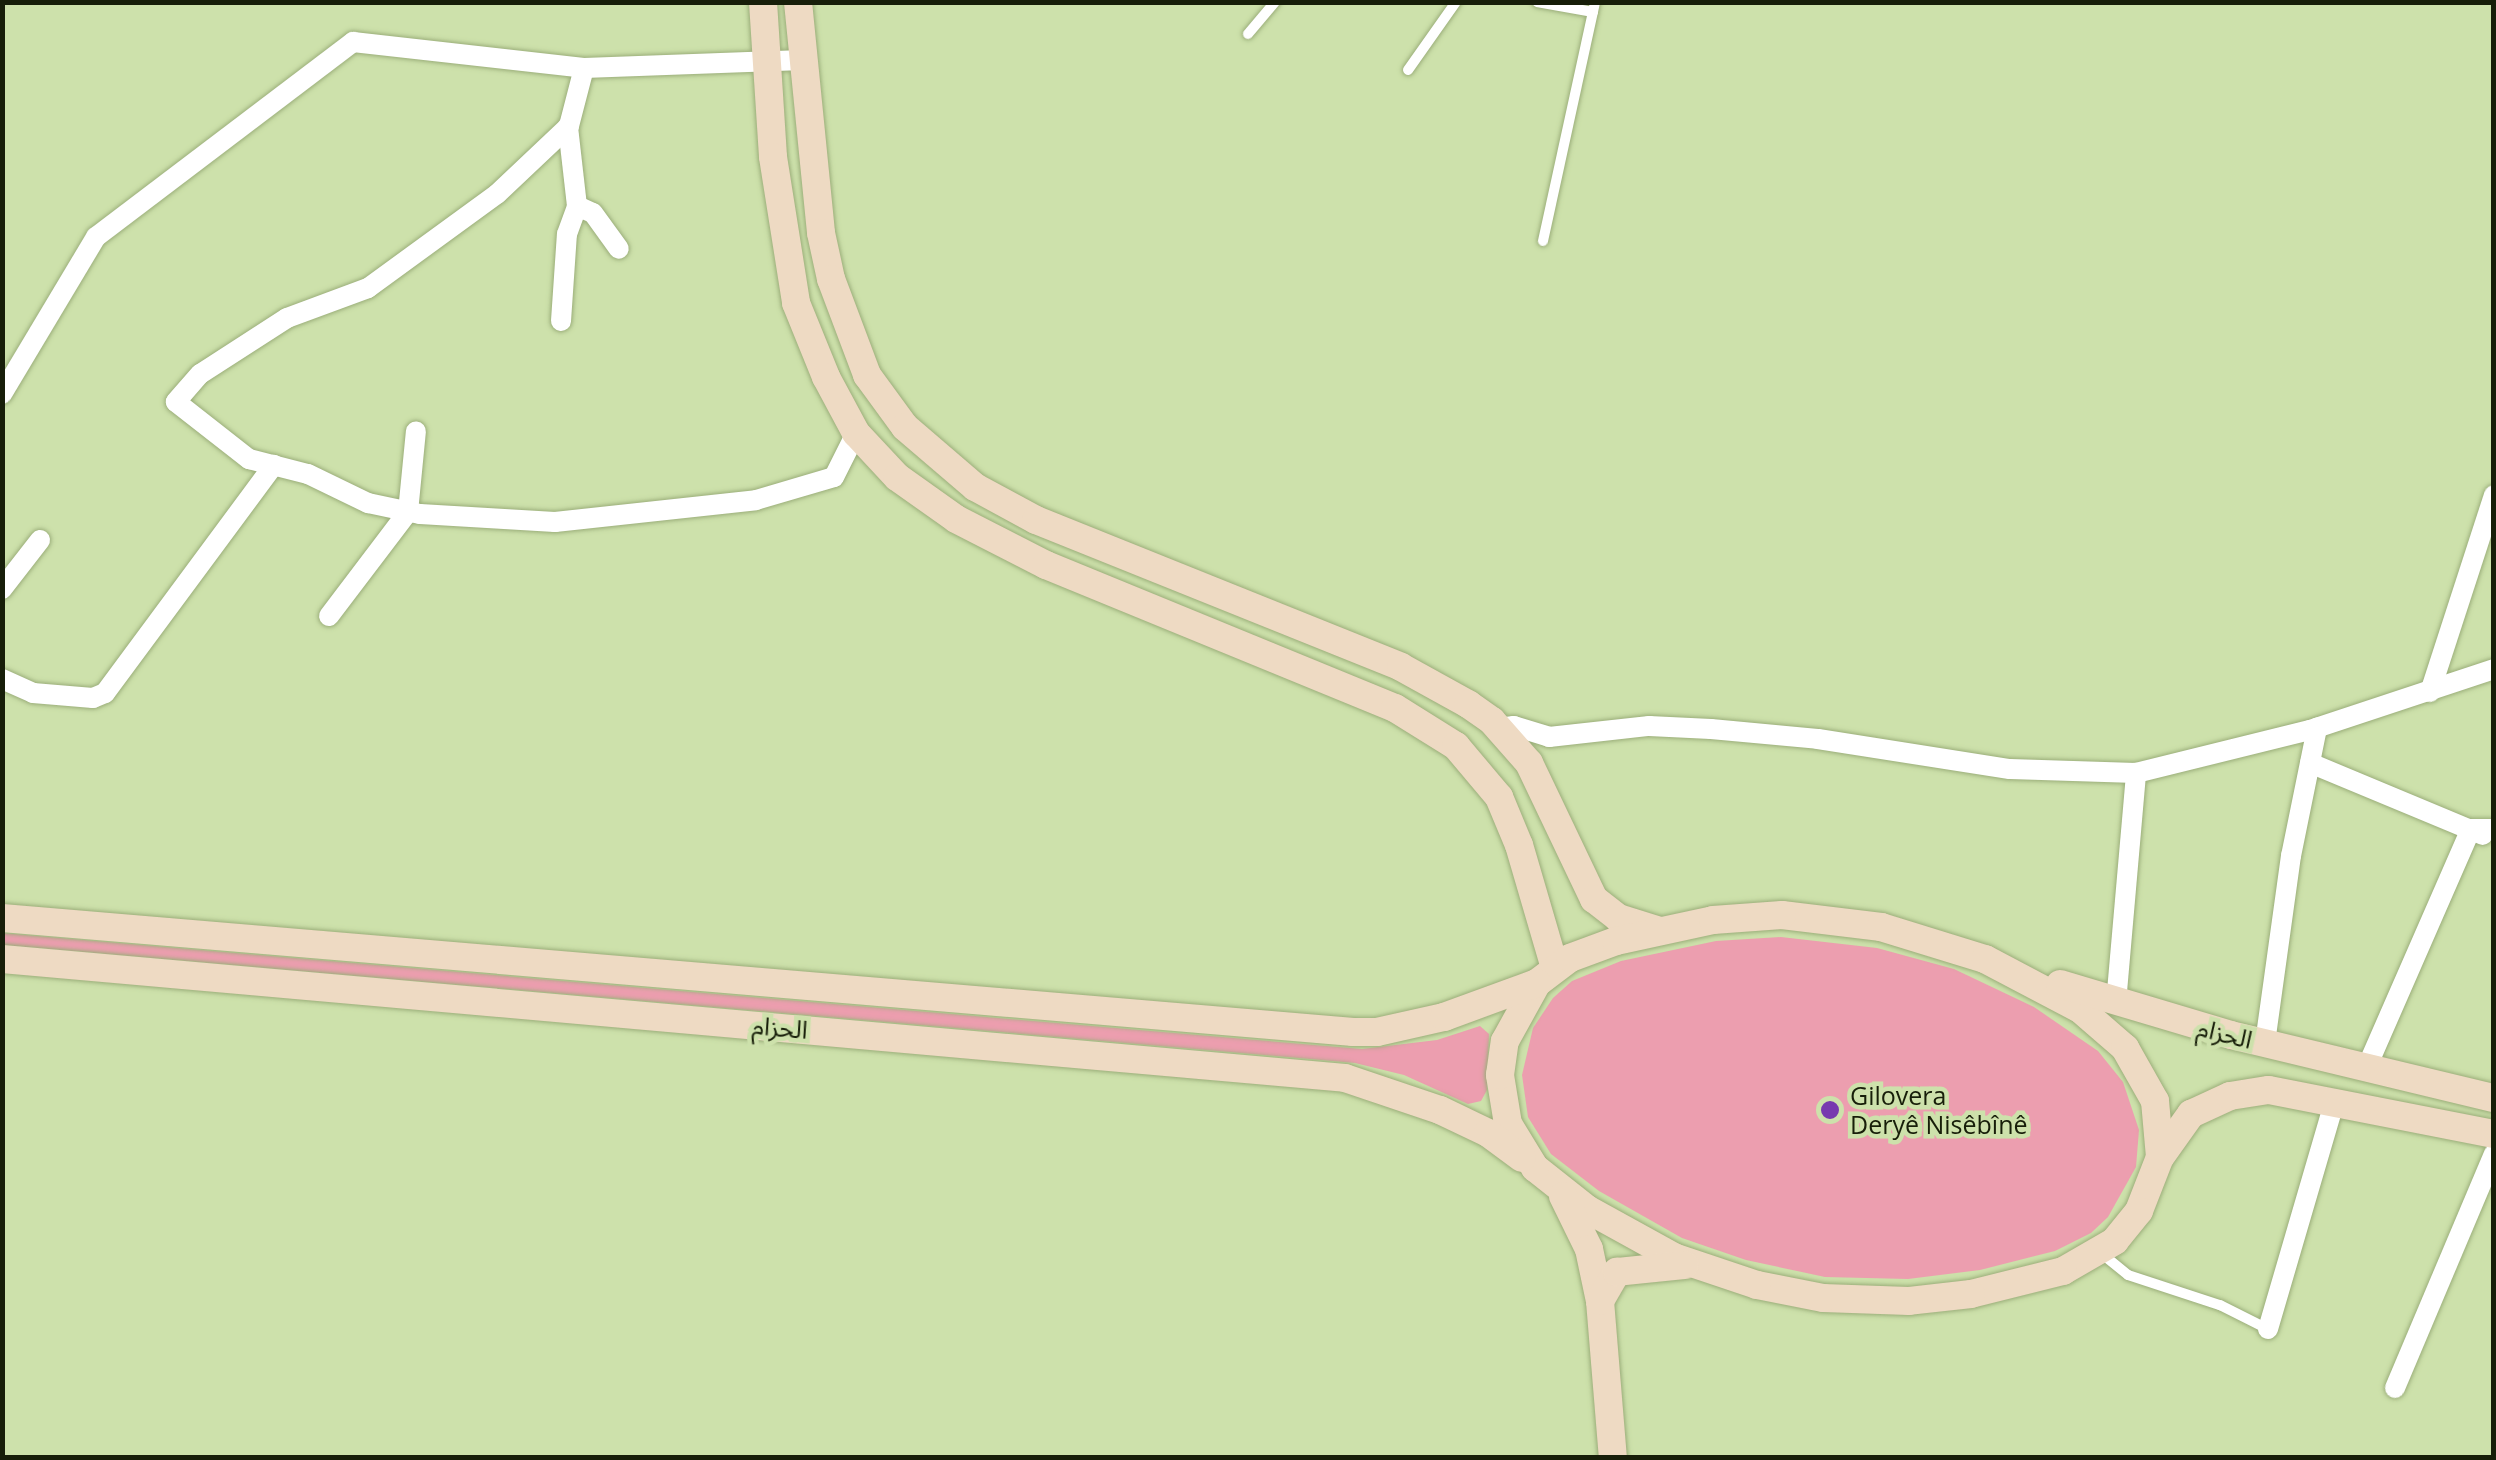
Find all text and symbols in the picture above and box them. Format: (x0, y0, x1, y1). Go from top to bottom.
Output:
street label: الحزام (751, 1010, 809, 1044)
street label: الحزام (2194, 1012, 2256, 1054)
place label: Gilovera Deryê Nisêbînê (1850, 1081, 2028, 1140)
marker: Gilovera Deryê Nisêbînê (1819, 1099, 1841, 1121)

